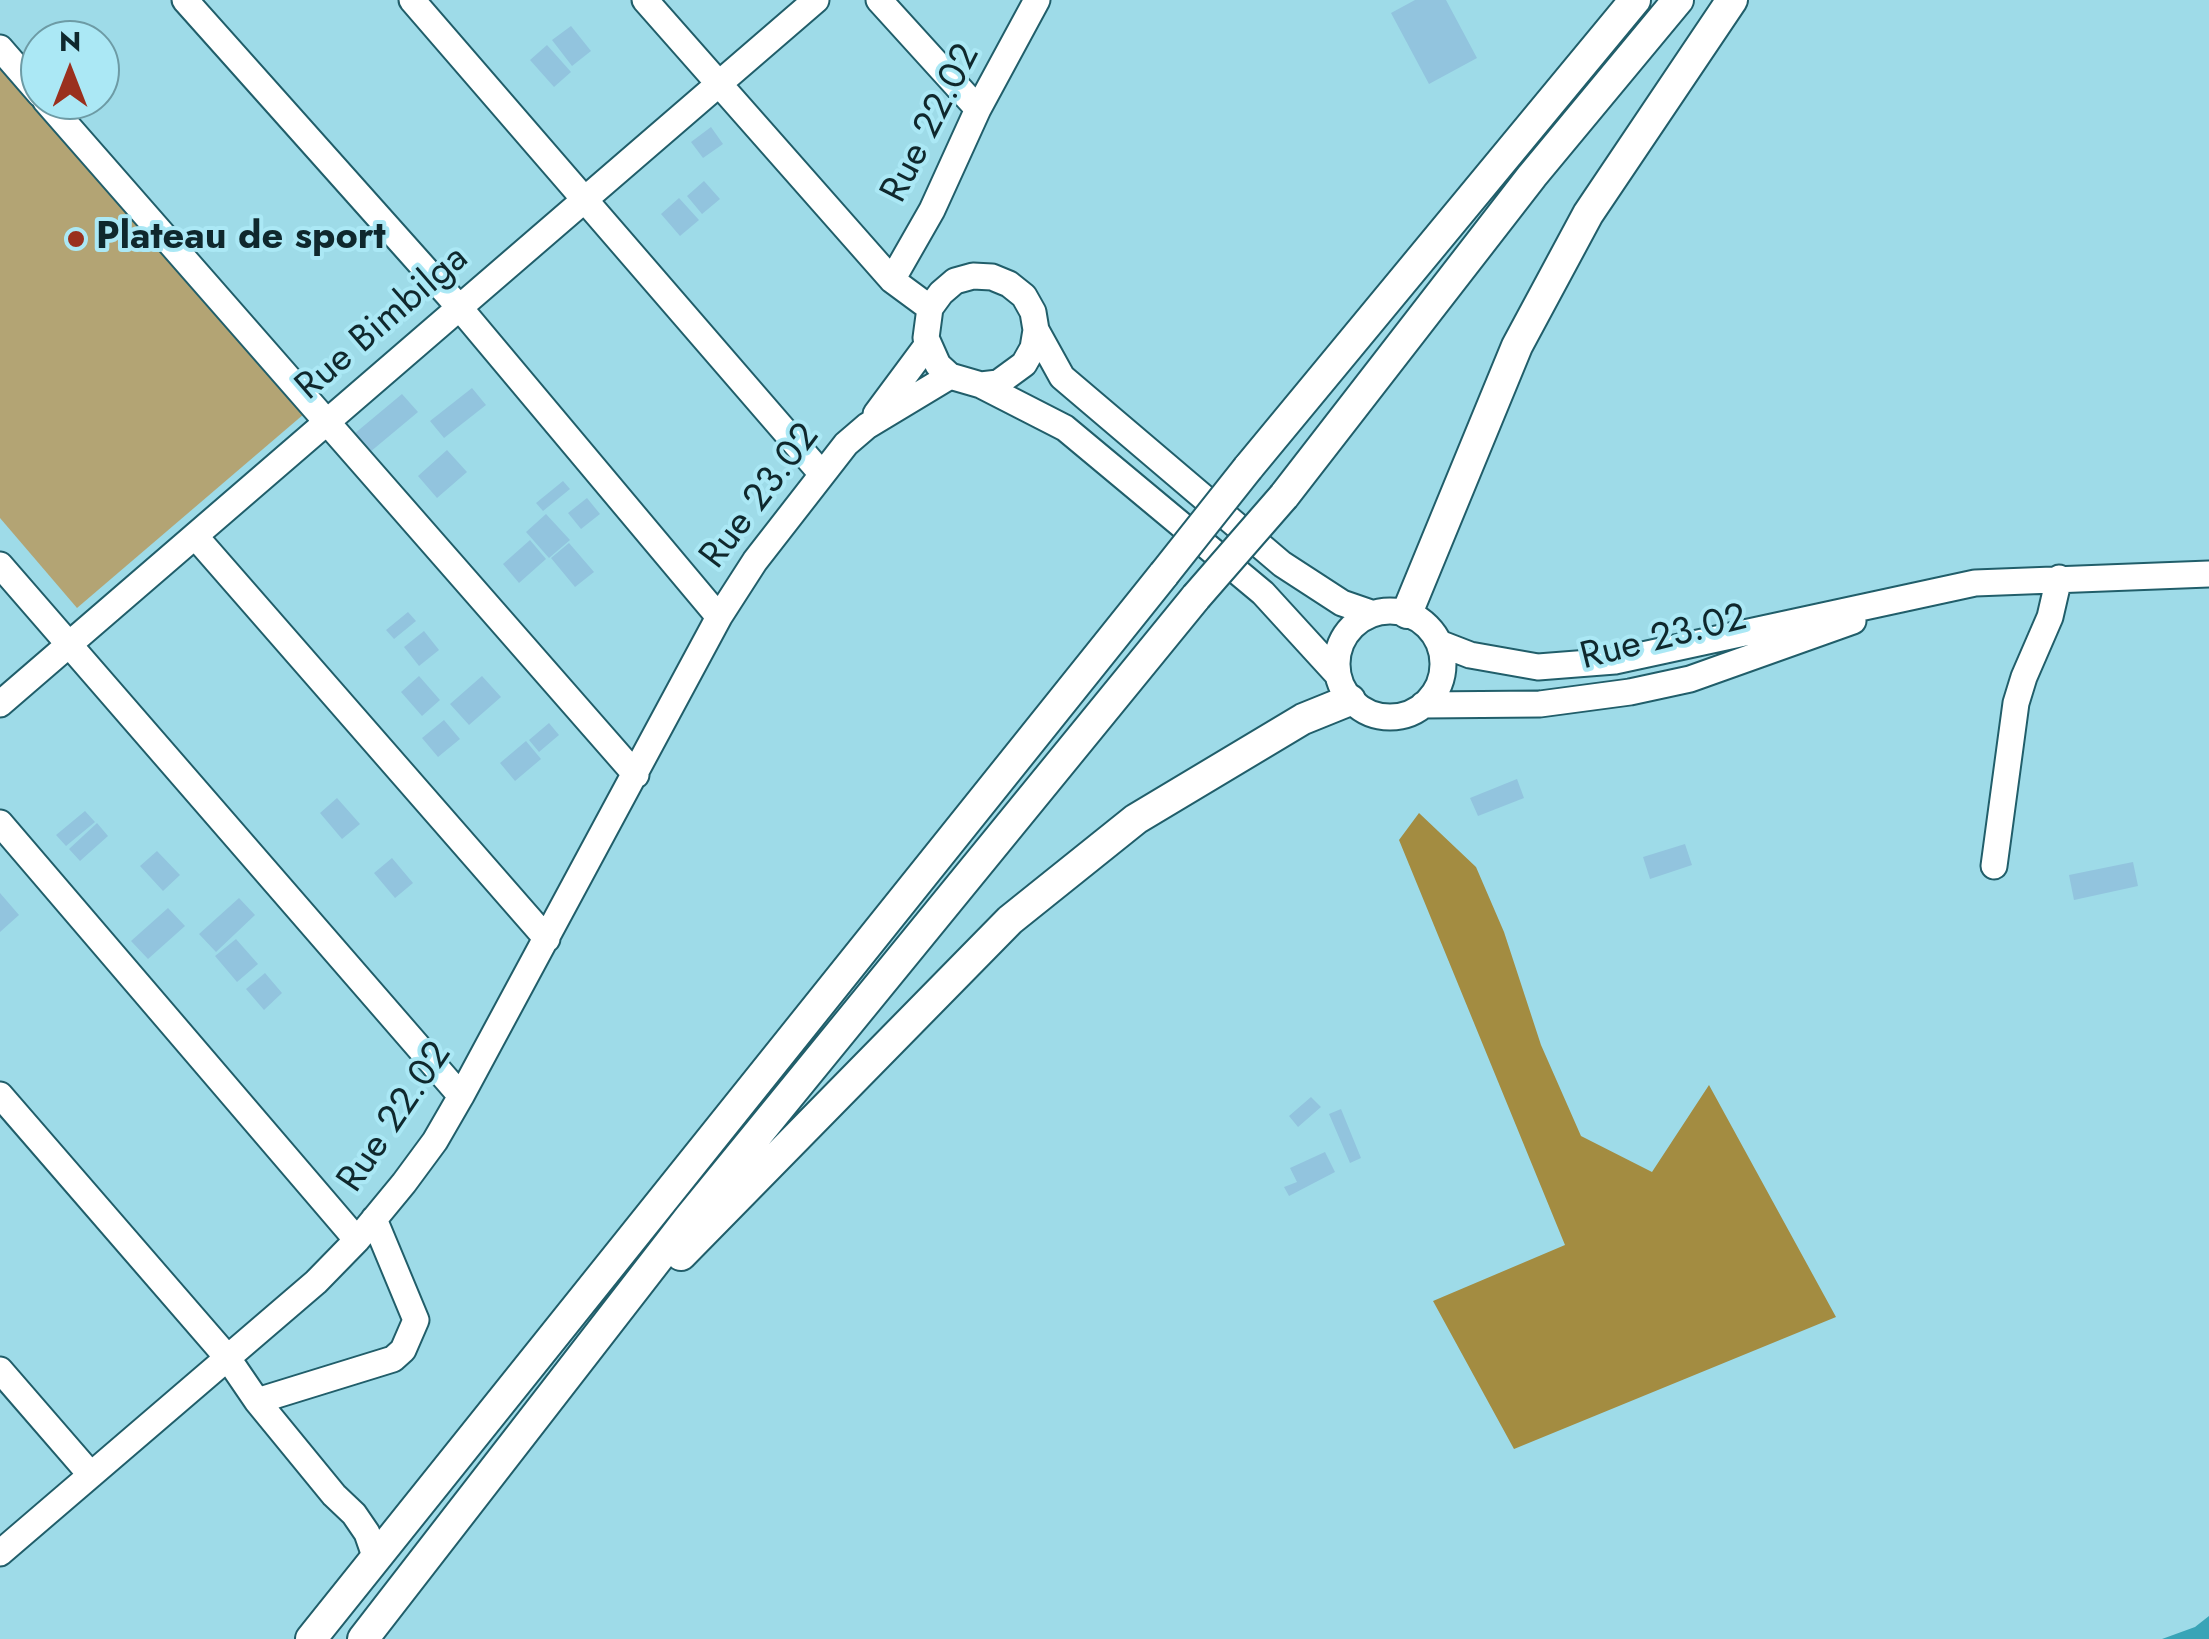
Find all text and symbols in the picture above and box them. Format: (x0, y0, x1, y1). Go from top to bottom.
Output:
north arrow (20, 20, 120, 120)
text: N (59, 21, 81, 62)
street label: Rue 22.02 (873, 37, 991, 211)
place label: Plateau de sport (96, 216, 386, 262)
marker: Plateau de sport (65, 228, 87, 250)
street label: Rue Bimbilga (288, 237, 478, 411)
street label: Rue 23.02 (692, 415, 830, 579)
street label: Rue 23.02 (1576, 596, 1752, 682)
street label: Rue 22.02 (329, 1034, 463, 1202)

